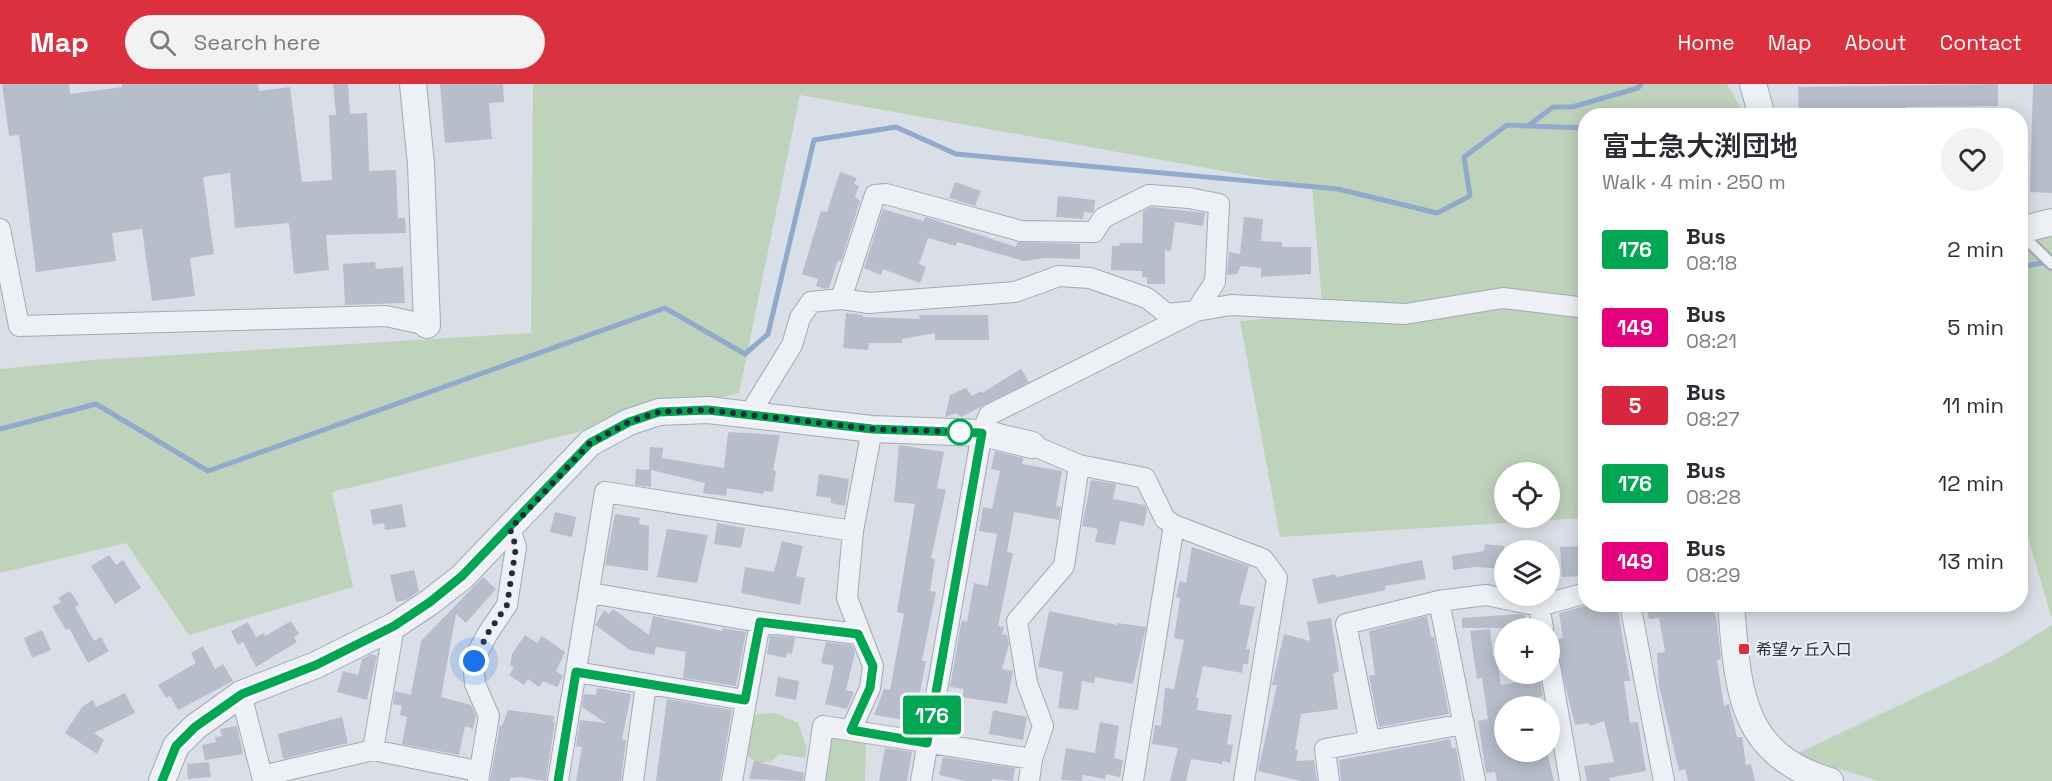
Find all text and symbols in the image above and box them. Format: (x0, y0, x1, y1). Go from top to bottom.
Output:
search box (125, 15, 545, 69)
text: Map (30, 24, 89, 60)
icon: search (146, 26, 179, 59)
text: Search here (194, 28, 321, 56)
text: Home (1677, 29, 1735, 56)
text: Map (1768, 29, 1812, 56)
text: About (1845, 29, 1907, 56)
text: Contact (1940, 29, 2022, 56)
text: 富士急大渕団地 (1602, 128, 1798, 164)
button: heart (1941, 128, 2004, 191)
text: Walk · 4 min · 250 m (1602, 169, 1786, 195)
text: Bus (1686, 222, 1726, 250)
text: 2 min (1947, 235, 2004, 263)
text: 176 (1618, 236, 1652, 263)
text: 08:18 (1686, 250, 1737, 276)
text: Bus (1686, 300, 1726, 328)
text: 5 min (1947, 313, 2004, 341)
text: 149 (1617, 314, 1653, 341)
text: 08:21 (1686, 328, 1737, 354)
text: Bus (1686, 378, 1726, 406)
text: 11 min (1942, 391, 2004, 419)
text: 5 (1629, 392, 1641, 419)
text: 08:27 (1686, 406, 1740, 432)
unlabelled marker (947, 419, 973, 445)
text: Bus (1686, 456, 1726, 484)
map controls (1494, 462, 1560, 762)
button: locate (1494, 462, 1560, 528)
text: 12 min (1938, 469, 2004, 497)
text: 176 (1618, 470, 1652, 497)
text: 08:28 (1686, 484, 1741, 510)
text: Bus (1686, 534, 1726, 562)
button: layers (1494, 540, 1560, 606)
text: 13 min (1938, 547, 2004, 575)
text: 149 (1617, 548, 1653, 575)
text: 08:29 (1686, 562, 1741, 588)
button: + (1494, 618, 1560, 684)
place label: 希望ヶ丘入口 (1756, 639, 1852, 660)
marker: 希望ヶ丘入口 (1737, 642, 1751, 656)
your location (459, 646, 489, 676)
line badge: 176 (898, 696, 966, 734)
button: − (1494, 696, 1560, 762)
text: 176 (915, 702, 949, 729)

